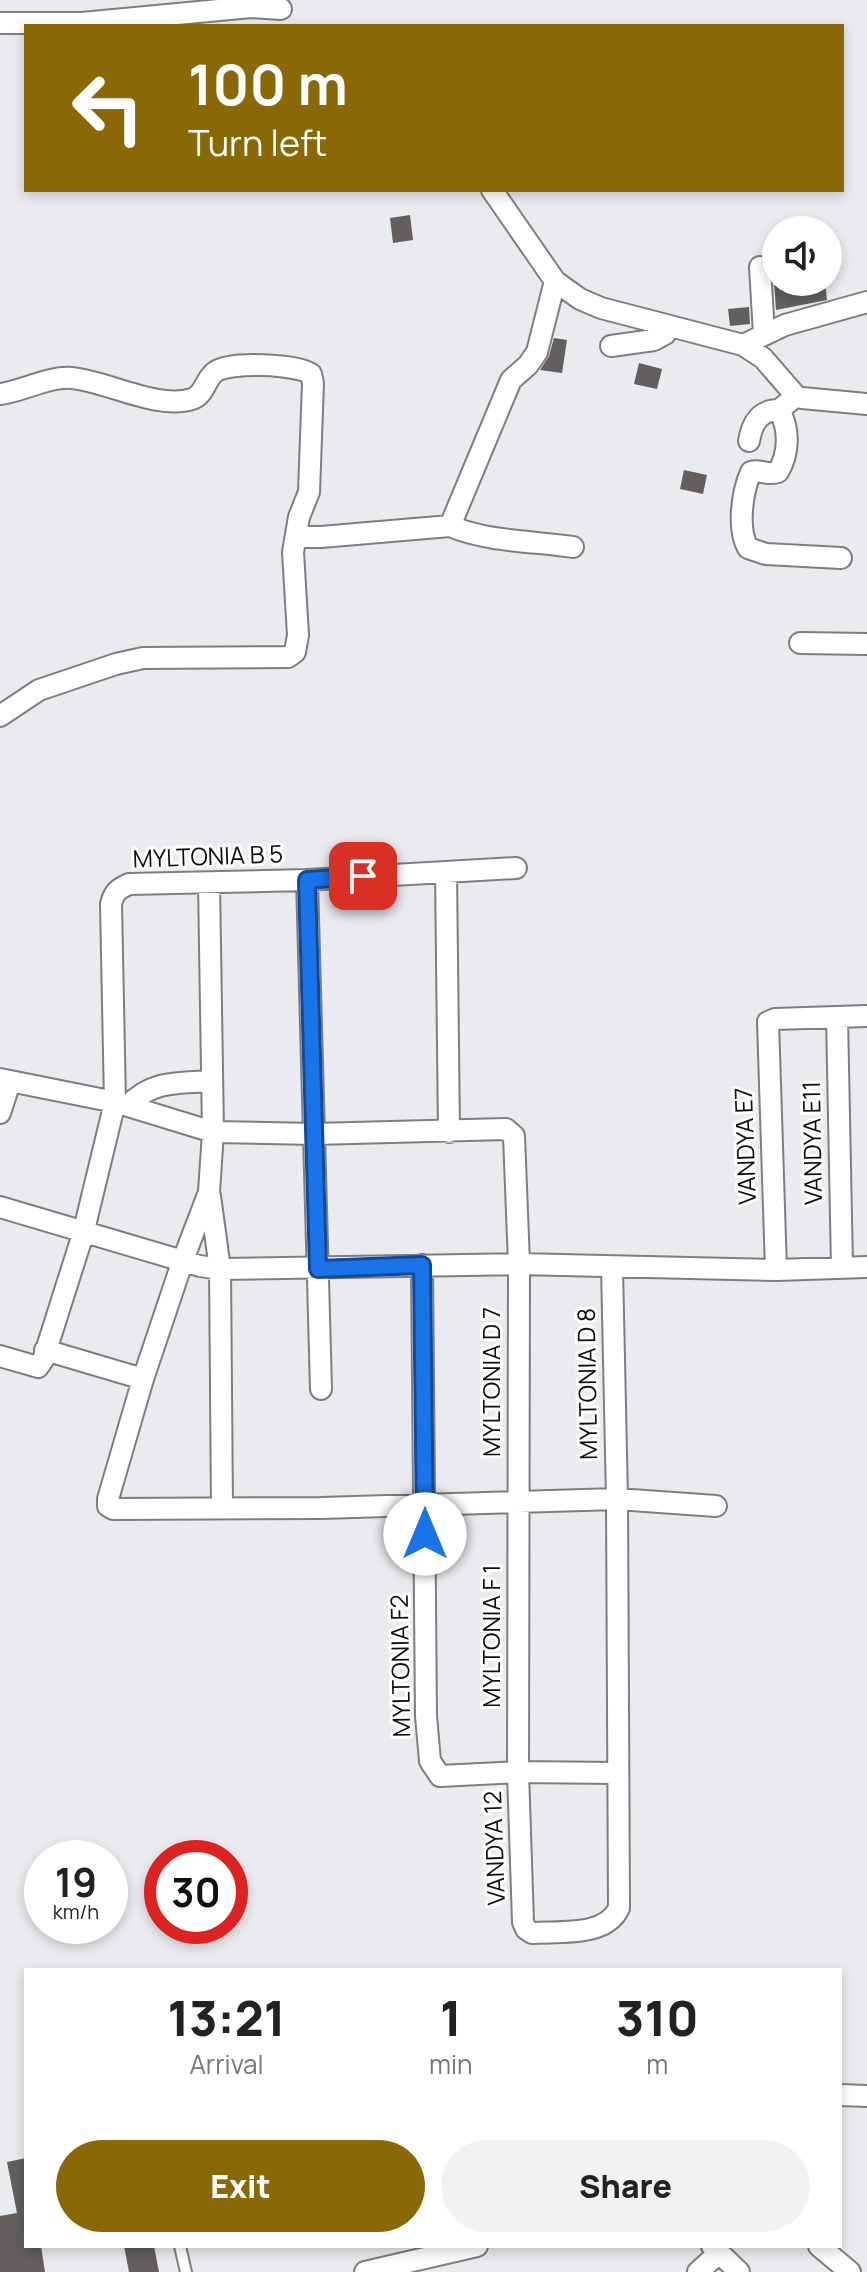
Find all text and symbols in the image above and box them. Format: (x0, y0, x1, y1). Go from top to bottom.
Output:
text: 100 m (188, 45, 348, 122)
icon: left (56, 56, 160, 160)
text: Turn left (188, 118, 327, 167)
map controls (762, 216, 842, 296)
button: sound (762, 216, 842, 296)
street label: MYLTONIA B 5 (132, 836, 284, 875)
pin (329, 842, 397, 910)
icon: arrive (341, 854, 385, 898)
street label: VANDYA E11 (794, 1081, 829, 1205)
street label: VANDYA E7 (726, 1087, 763, 1205)
street label: MYLTONIA D 7 (474, 1307, 507, 1457)
street label: MYLTONIA D 8 (569, 1308, 604, 1460)
position arrow (383, 1492, 467, 1576)
street label: MYLTONIA F 1 (474, 1564, 507, 1708)
street label: MYLTONIA F2 (382, 1594, 417, 1738)
street label: VANDYA 12 (475, 1790, 512, 1906)
speed limit sign: 30 (144, 1840, 248, 1944)
text: 19 (55, 1854, 97, 1909)
text: km/h (53, 1898, 99, 1925)
text: 13:21 (167, 1985, 286, 2050)
text: 1 (440, 1985, 462, 2050)
text: 310 (616, 1985, 699, 2050)
text: Arrival (189, 2046, 264, 2082)
text: min (429, 2046, 473, 2082)
text: m (646, 2046, 668, 2082)
button: Exit (56, 2140, 425, 2232)
button: Share (441, 2140, 810, 2232)

